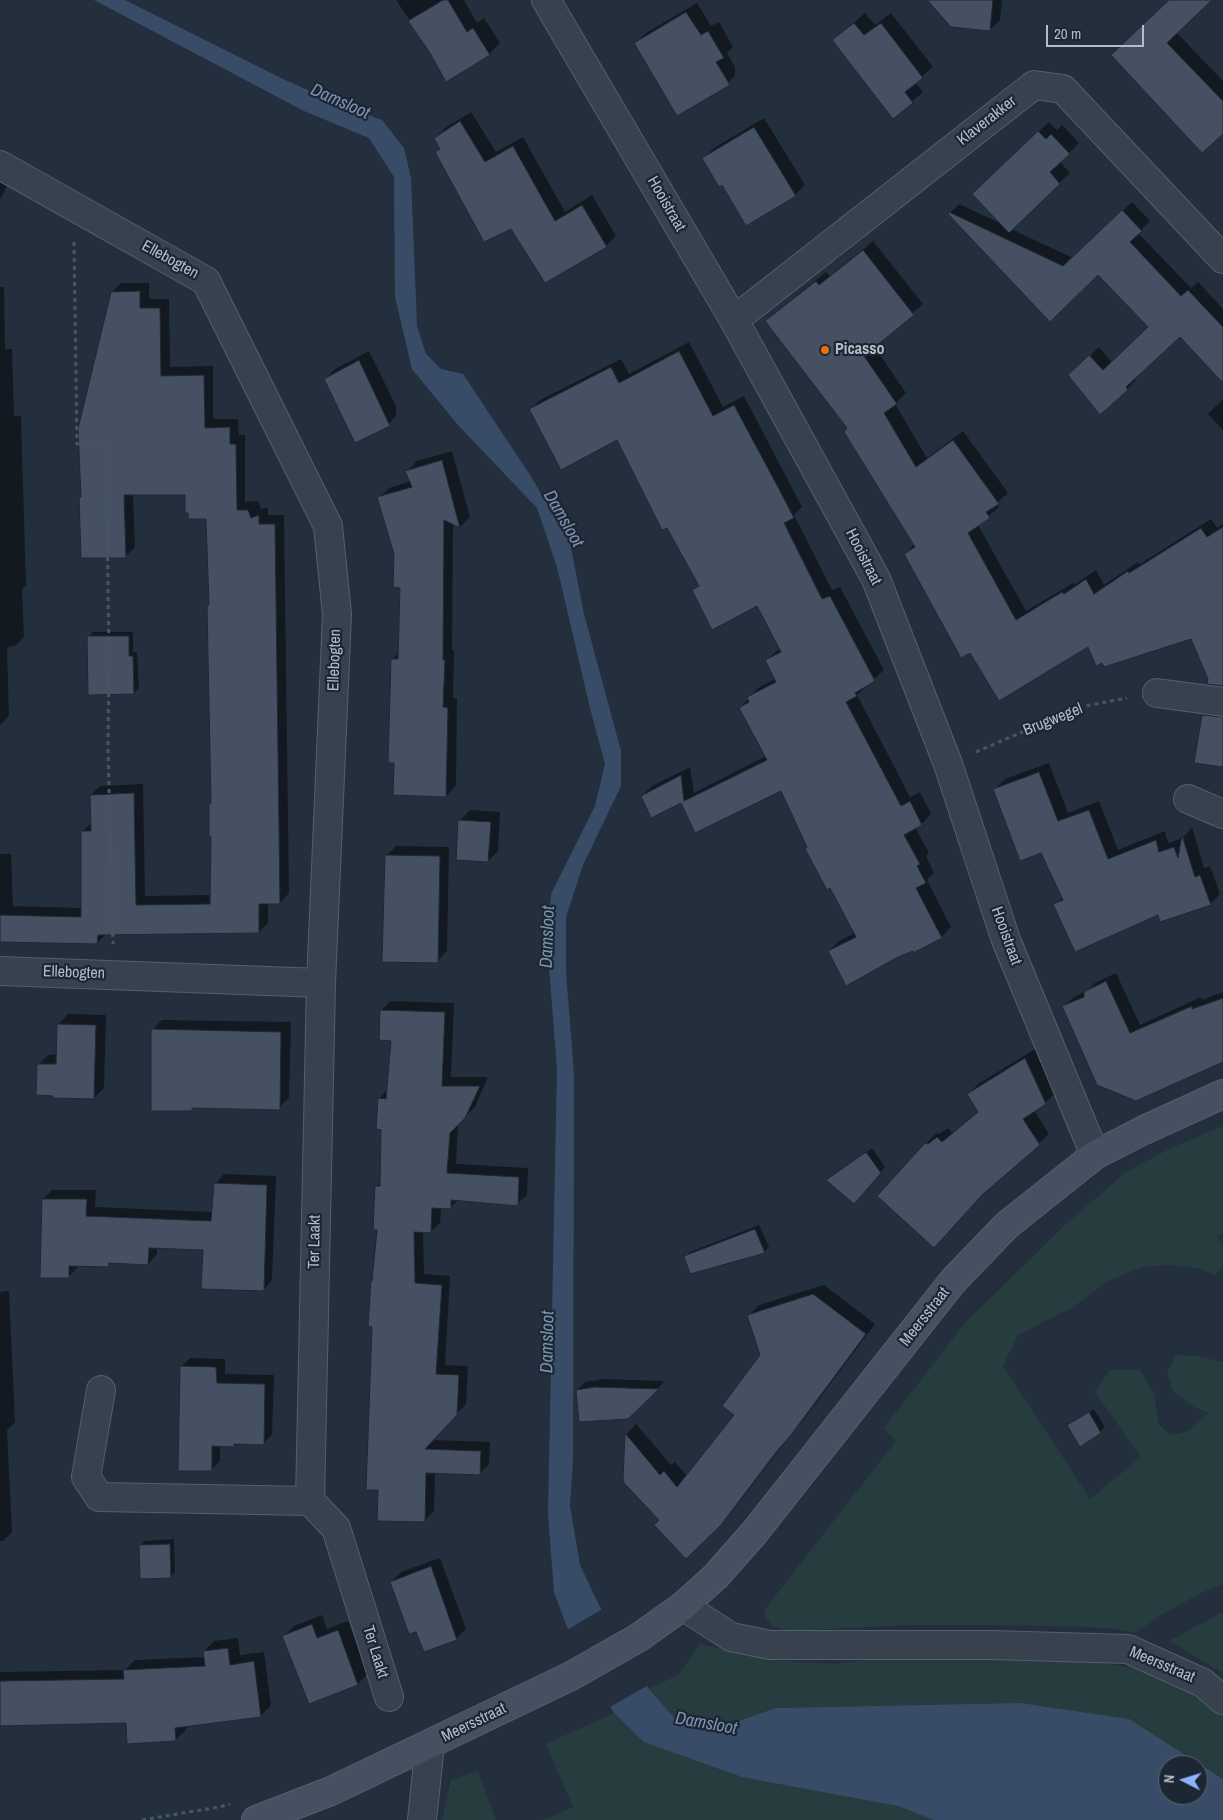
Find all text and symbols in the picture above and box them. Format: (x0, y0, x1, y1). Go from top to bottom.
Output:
scale bar (1048, 15, 1146, 47)
text: 20 m (1054, 23, 1081, 44)
water label: Damsloot (307, 79, 373, 125)
street label: Klaverakker (954, 92, 1020, 150)
street label: Hooistraat (643, 173, 689, 235)
street label: Ellebogten (138, 237, 202, 283)
place label: Picasso (835, 340, 885, 360)
marker: Picasso (819, 344, 831, 356)
water label: Damsloot (538, 487, 588, 551)
street label: Hooistraat (841, 526, 885, 588)
street label: Ellebogten (324, 629, 346, 691)
street label: Brugwegel (1021, 699, 1085, 741)
street label: Hooistraat (987, 904, 1025, 968)
water label: Damsloot (536, 905, 560, 969)
street label: Ellebogten (43, 962, 105, 984)
street label: Ter Laakt (305, 1215, 325, 1269)
street label: Meersstraat (896, 1284, 954, 1350)
water label: Damsloot (537, 1311, 559, 1373)
street label: Ter Laakt (358, 1623, 392, 1681)
street label: Meersstraat (1126, 1643, 1198, 1687)
street label: Meersstraat (439, 1699, 509, 1747)
water label: Damsloot (673, 1708, 739, 1740)
north arrow (1158, 1755, 1208, 1805)
text: N (1160, 1774, 1178, 1784)

